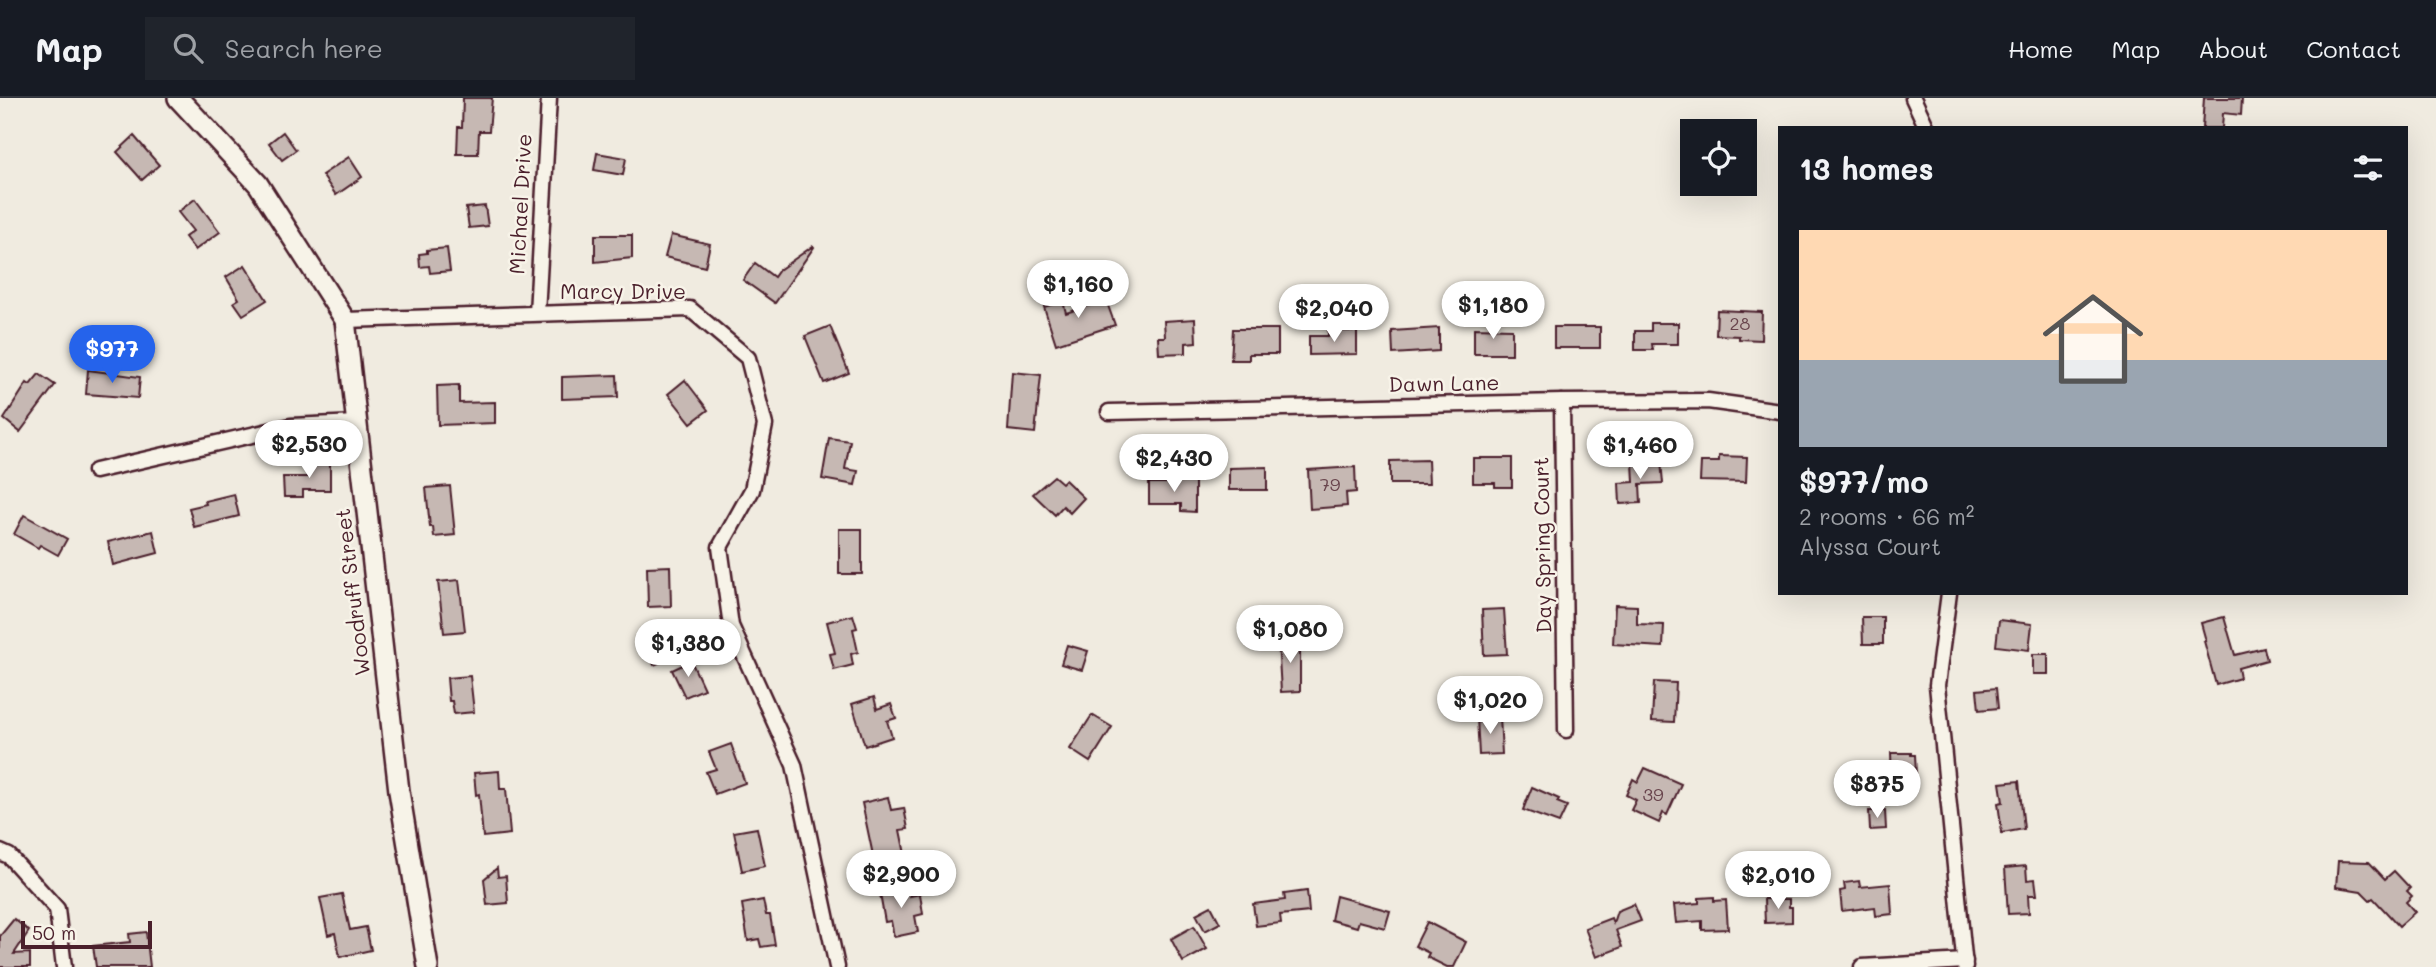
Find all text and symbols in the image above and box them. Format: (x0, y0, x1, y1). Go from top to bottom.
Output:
search box (145, 17, 635, 80)
text: Map (35, 27, 103, 70)
icon: search (169, 29, 207, 67)
text: Search here (225, 31, 383, 65)
text: Home (2008, 33, 2073, 64)
text: Map (2111, 33, 2160, 64)
text: About (2198, 33, 2268, 64)
text: Contact (2306, 33, 2401, 64)
map controls (1680, 119, 1757, 196)
button: locate (1680, 119, 1757, 196)
street label: Michael Drive (502, 133, 537, 275)
text: 13 homes (1799, 148, 1934, 188)
icon: filters (2349, 149, 2387, 187)
pin: $1,160 (1021, 260, 1135, 320)
text: $1,160 (1043, 268, 1113, 298)
icon: home (2030, 276, 2156, 402)
street label: Marcy Drive (560, 277, 686, 304)
pin: $1,180 (1436, 282, 1550, 341)
pin: $2,040 (1277, 285, 1391, 344)
text: $1,180 (1458, 289, 1528, 319)
text: $2,040 (1295, 292, 1373, 322)
house number: 28 (1730, 311, 1751, 335)
pin: $977 (71, 326, 153, 385)
text: $977 (85, 333, 139, 363)
street label: Dawn Lane (1388, 368, 1500, 397)
pin: $2,530 (252, 420, 366, 480)
pin: $1,460 (1583, 422, 1697, 481)
text: $2,530 (271, 428, 347, 458)
text: $1,460 (1603, 429, 1677, 459)
pin: $2,430 (1117, 434, 1231, 494)
text: $2,430 (1135, 442, 1213, 472)
street label: Day Spring Court (1526, 457, 1557, 633)
text: $977/mo (1799, 461, 1929, 501)
house number: 79 (1320, 472, 1341, 496)
text: 2 rooms · 66 m² (1799, 501, 1974, 531)
street label: Woodruff Street (328, 507, 375, 677)
text: Alyssa Court (1799, 531, 1941, 561)
pin: $1,080 (1233, 606, 1347, 665)
text: $1,080 (1252, 613, 1328, 643)
pin: $1,380 (631, 620, 745, 679)
text: $1,380 (651, 627, 725, 657)
pin: $1,020 (1433, 676, 1547, 736)
text: $1,020 (1453, 684, 1527, 714)
pin: $875 (1836, 760, 1918, 820)
text: $875 (1850, 768, 1904, 798)
house number: 39 (1642, 782, 1664, 806)
pin: $2,900 (844, 850, 958, 910)
pin: $2,010 (1721, 852, 1835, 911)
text: $2,900 (862, 858, 940, 888)
text: $2,010 (1741, 859, 1815, 889)
scale bar (21, 918, 152, 950)
text: 50 m (32, 920, 76, 945)

